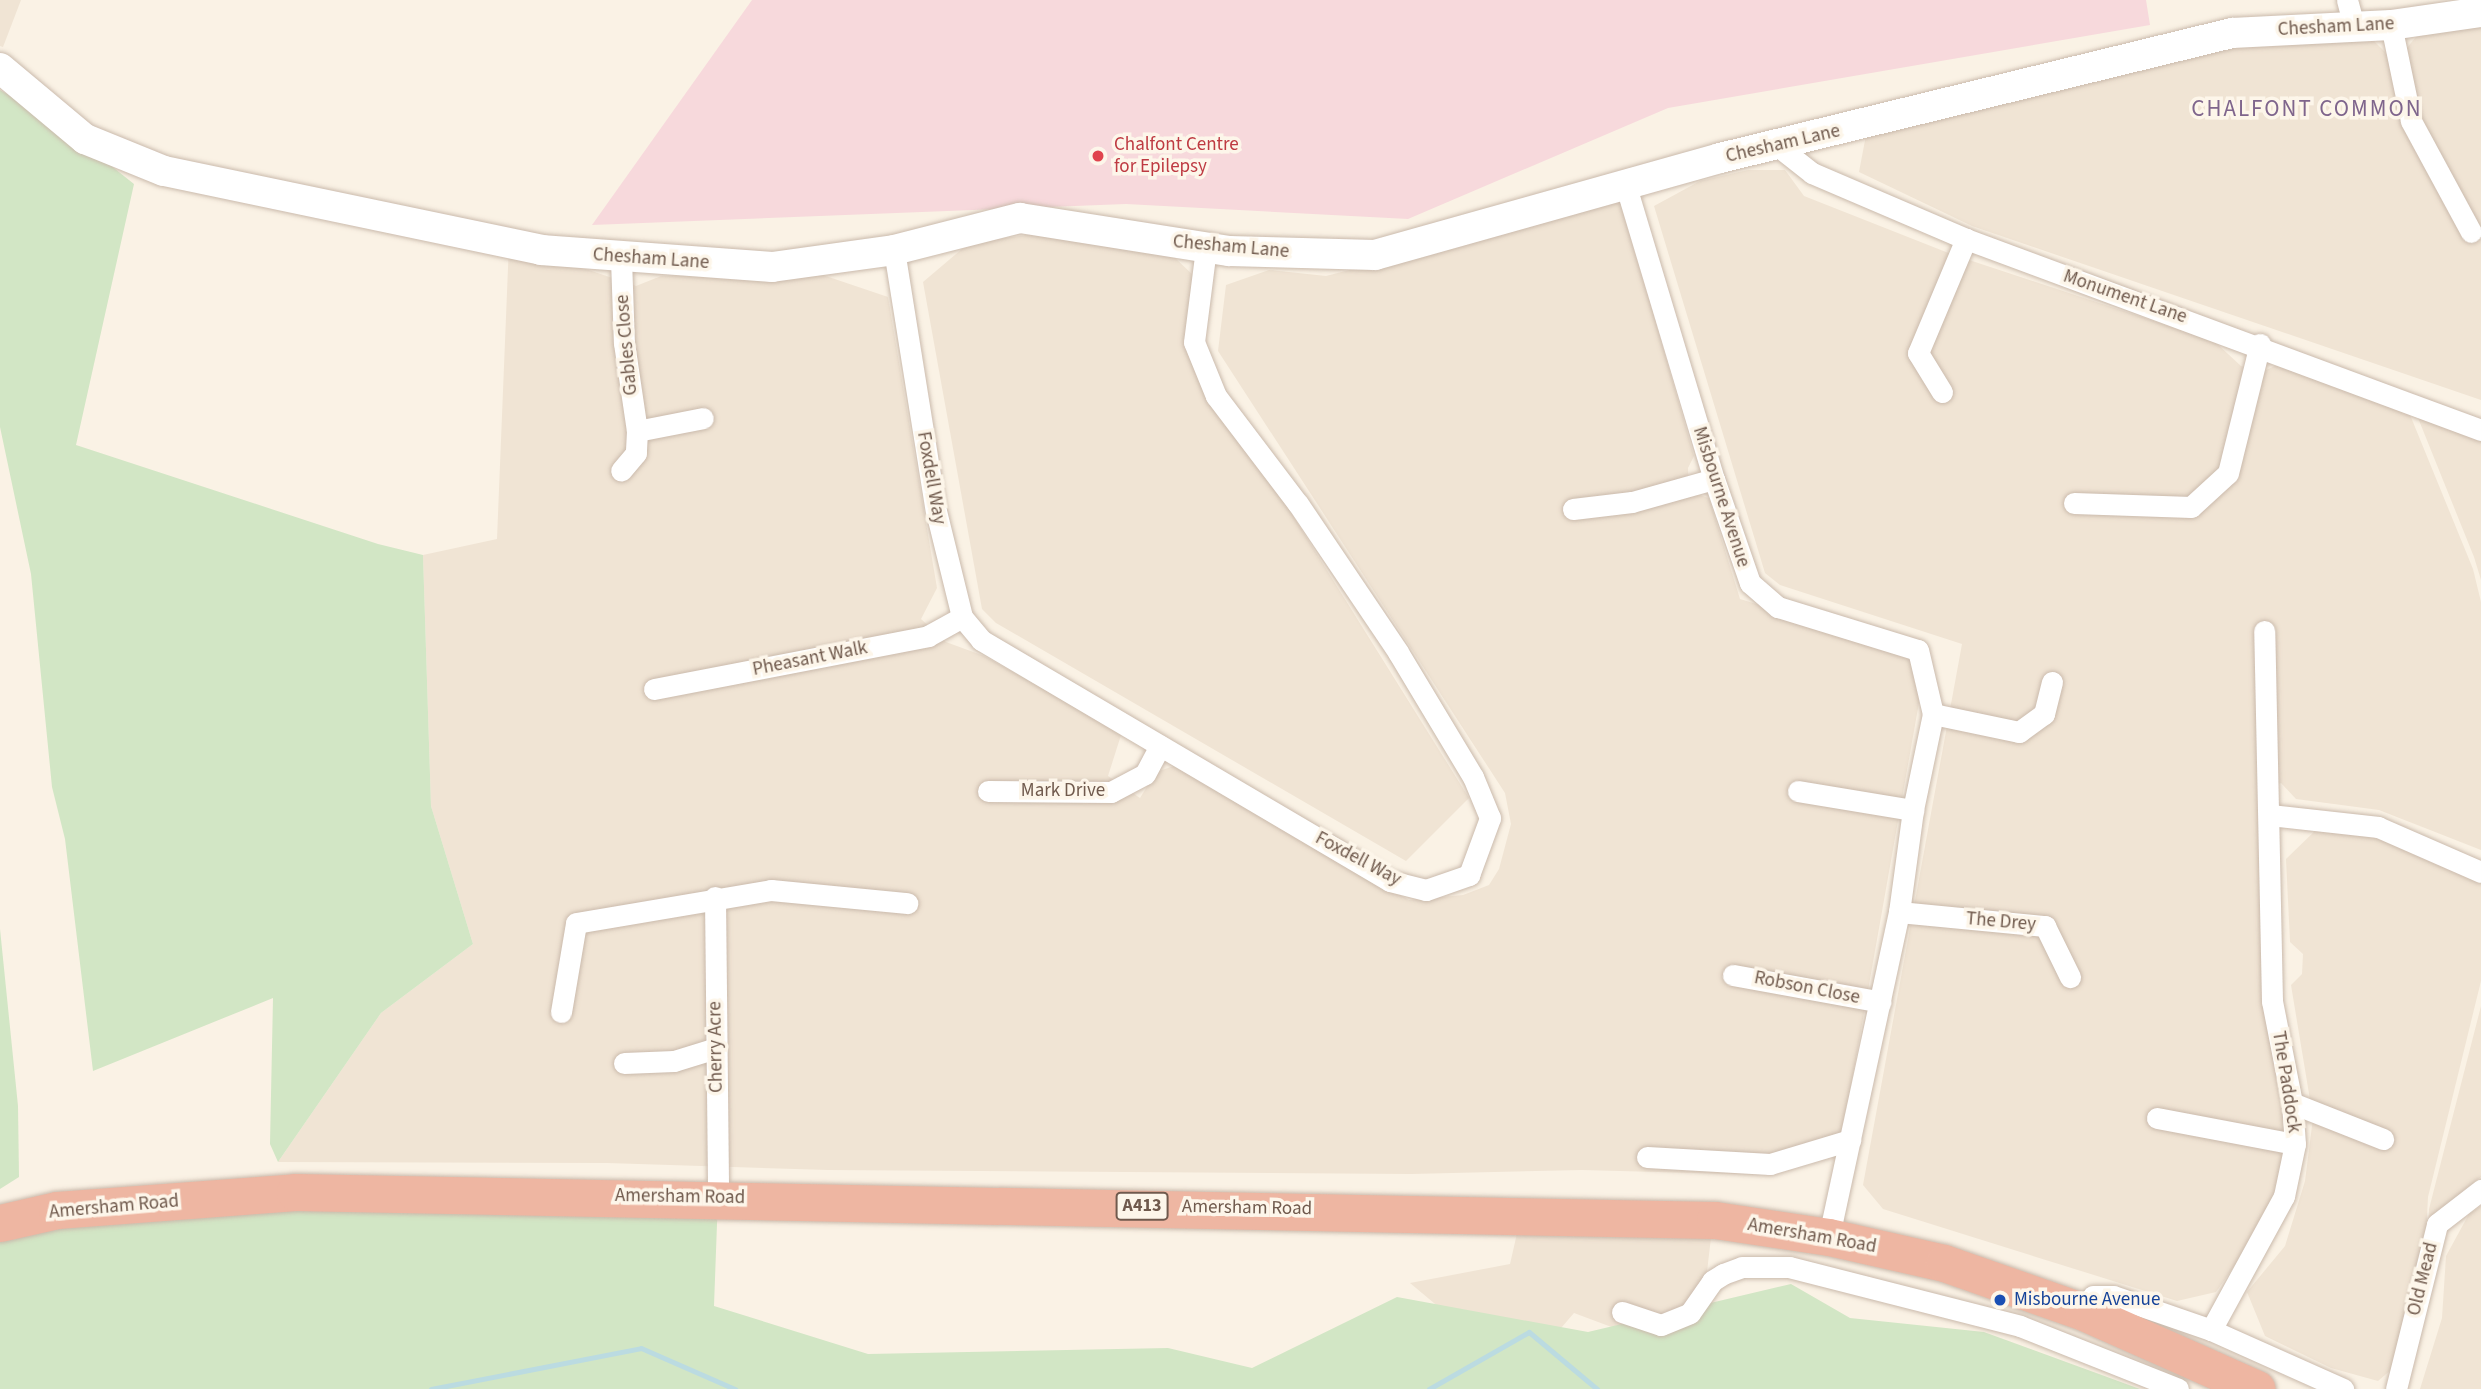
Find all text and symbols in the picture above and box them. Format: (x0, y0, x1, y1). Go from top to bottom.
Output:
street label: Chesham Lane (2277, 13, 2395, 41)
district label: CHALFONT COMMON (2193, 95, 2421, 123)
street label: Chesham Lane (1724, 120, 1842, 168)
place label: Chalfont Centre for Epilepsy (1114, 134, 1239, 178)
marker: Chalfont Centre for Epilepsy (1088, 146, 1108, 166)
street label: Chesham Lane (1172, 231, 1290, 263)
street label: Chesham Lane (592, 244, 710, 274)
street label: Monument Lane (2060, 265, 2190, 329)
street label: Gables Close (611, 294, 643, 396)
street label: Misbourne Avenue (1688, 424, 1754, 570)
street label: Foxdell Way (912, 430, 950, 526)
street label: Pheasant Walk (751, 637, 869, 681)
street label: Mark Drive (1021, 780, 1105, 802)
street label: Foxdell Way (1311, 827, 1405, 891)
street label: The Drey (1965, 908, 2037, 936)
street label: Robson Close (1752, 967, 1862, 1009)
street label: Cherry Acre (704, 1001, 728, 1093)
street label: The Paddock (2267, 1029, 2305, 1135)
street label: Amersham Road (615, 1184, 745, 1210)
street label: Amersham Road (48, 1190, 180, 1224)
road number: A413 (1114, 1191, 1170, 1220)
street label: Amersham Road (1182, 1195, 1312, 1221)
street label: Amersham Road (1746, 1213, 1878, 1259)
street label: Old Mead (2403, 1240, 2443, 1318)
place label: Misbourne Avenue (2014, 1289, 2160, 1311)
marker: Misbourne Avenue (1992, 1292, 2008, 1308)

